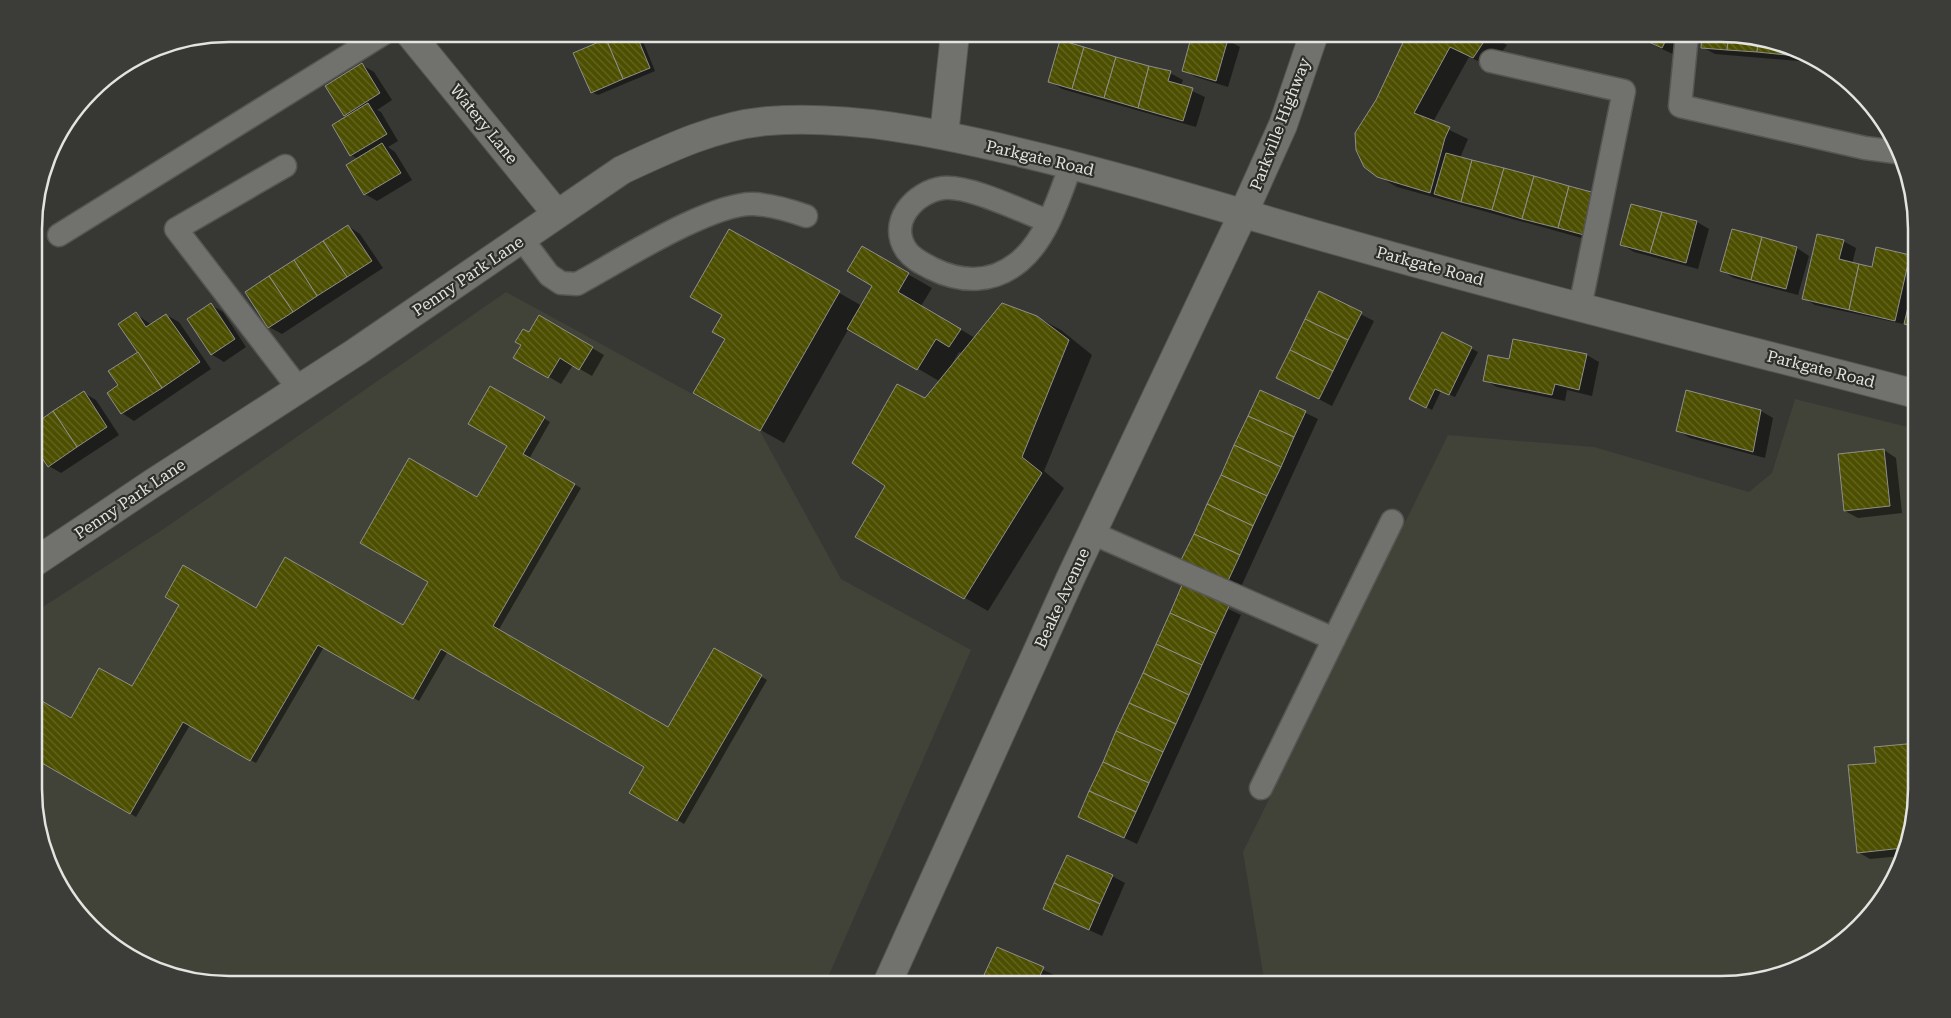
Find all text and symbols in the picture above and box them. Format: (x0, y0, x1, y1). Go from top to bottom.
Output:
street label: Parkville Highway (1246, 54, 1314, 193)
street label: Watery Lane (446, 80, 522, 168)
street label: Parkgate Road (984, 136, 1096, 180)
street label: Penny Park Lane (409, 232, 527, 320)
street label: Parkgate Road (1374, 243, 1486, 289)
street label: Parkgate Road (1765, 346, 1877, 392)
street label: Penny Park Lane (71, 455, 189, 543)
street label: Beake Avenue (1031, 545, 1094, 651)

